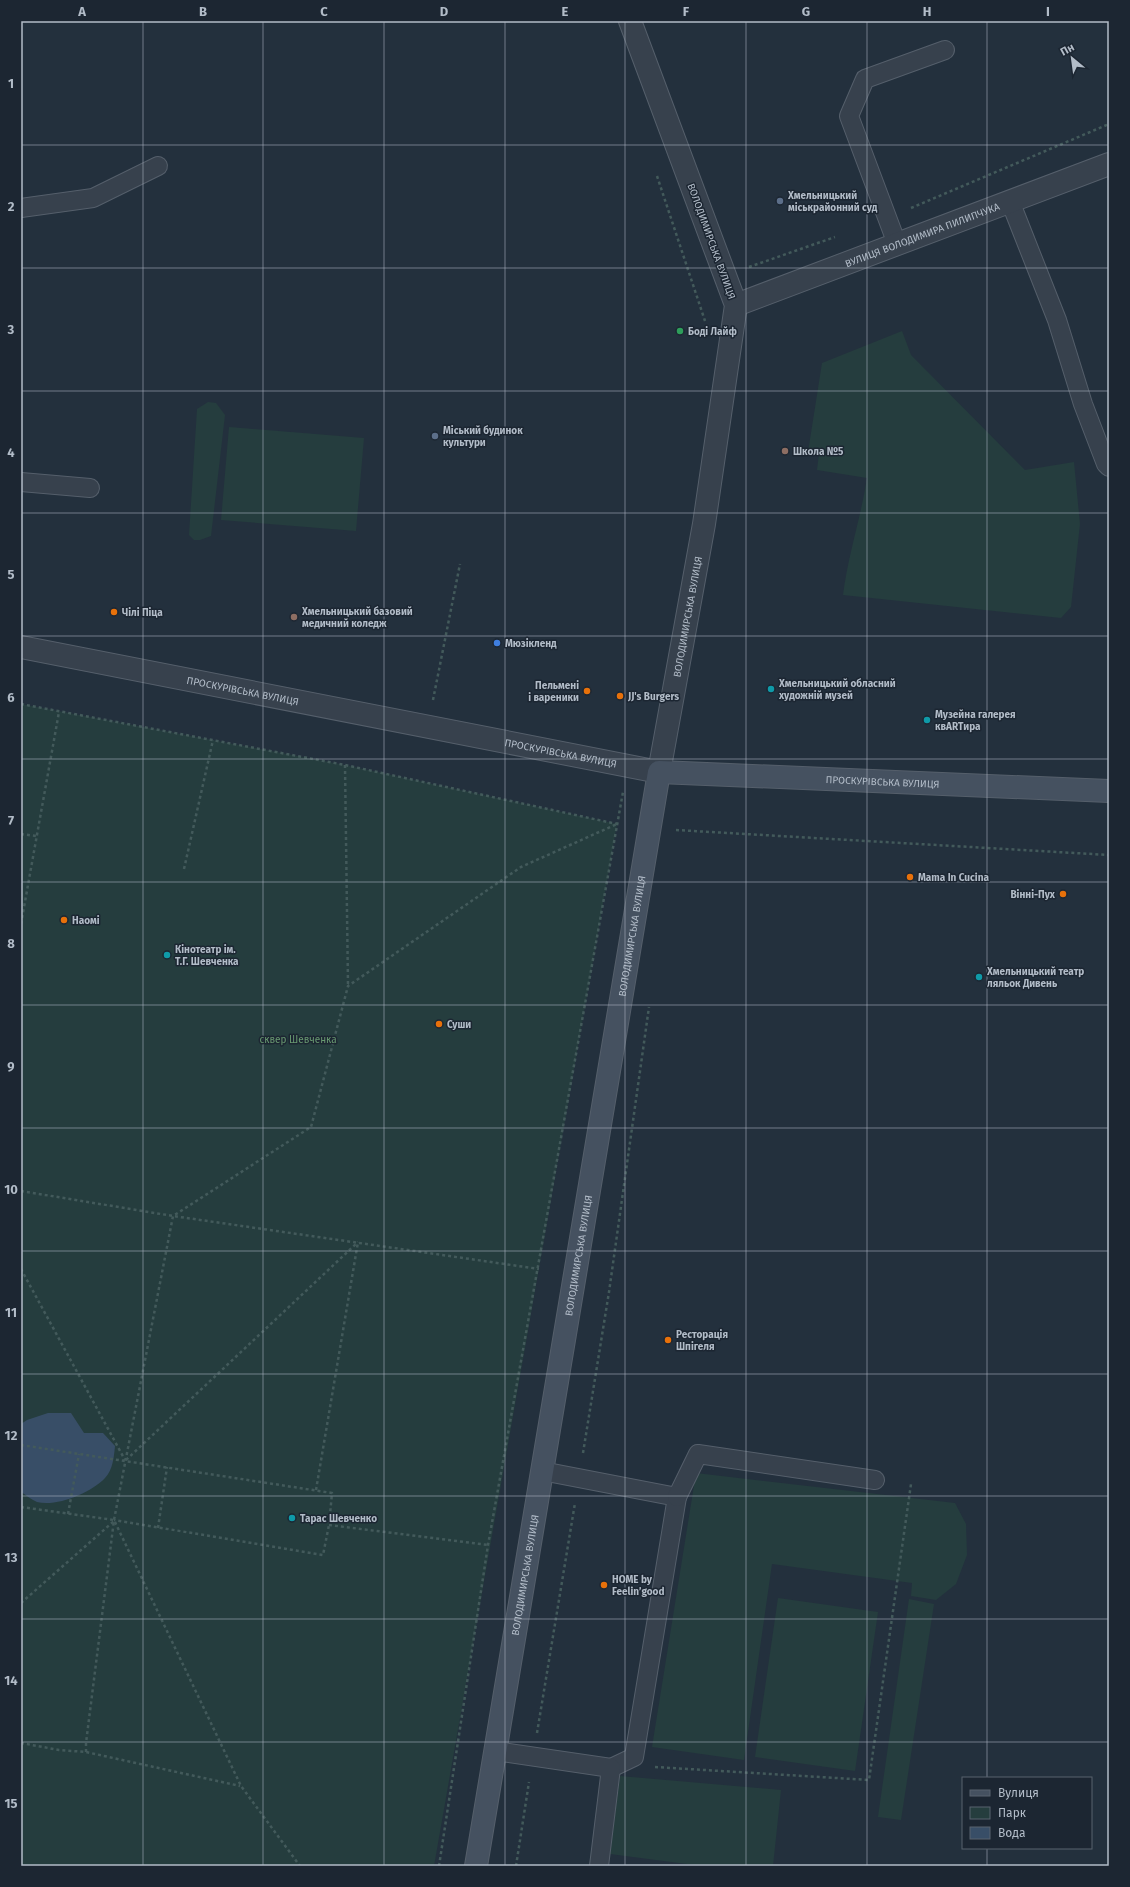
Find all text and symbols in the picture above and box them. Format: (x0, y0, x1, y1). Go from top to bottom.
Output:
text: A (77, 4, 86, 19)
text: B (199, 4, 207, 19)
text: C (320, 4, 328, 19)
text: D (440, 4, 449, 19)
text: E (562, 4, 569, 19)
text: F (683, 4, 690, 19)
text: G (802, 4, 810, 19)
text: H (923, 4, 931, 19)
text: I (1046, 4, 1050, 19)
north arrow (1052, 38, 1092, 78)
text: Пн (1058, 41, 1077, 59)
text: 1 (8, 76, 14, 91)
street label: ВОЛОДИМИРСЬКА ВУЛИЦЯ (685, 182, 738, 301)
place label: Хмельницький міськрайонний суд (787, 190, 878, 214)
marker: Хмельницький міськрайонний суд (775, 196, 785, 206)
text: 2 (8, 199, 15, 214)
street label: ВУЛИЦЯ ВОЛОДИМИРА ПИЛИПЧУКА (844, 201, 1002, 270)
text: 3 (7, 322, 15, 337)
marker: Боді Лайф (675, 326, 685, 336)
place label: Боді Лайф (688, 326, 737, 338)
place label: Міський будинок культури (443, 425, 523, 449)
marker: Міський будинок культури (430, 431, 440, 441)
text: 4 (7, 445, 15, 460)
marker: Школа №5 (780, 446, 790, 456)
place label: Школа №5 (793, 446, 844, 458)
street label: ВОЛОДИМИРСЬКА ВУЛИЦЯ (671, 556, 705, 678)
text: 5 (8, 567, 15, 582)
place label: Хмельницький базовий медичний коледж (301, 606, 413, 630)
marker: Чілі Піца (109, 607, 119, 617)
place label: Чілі Піца (122, 607, 163, 619)
marker: Хмельницький базовий медичний коледж (289, 612, 299, 622)
marker: Мюзікленд (492, 638, 502, 648)
place label: Мюзікленд (505, 638, 557, 650)
street label: ПРОСКУРІВСЬКА ВУЛИЦЯ (185, 675, 300, 708)
place label: Хмельницький обласний художній музей (778, 678, 896, 702)
place label: Пельмені і вареники (528, 680, 579, 704)
marker: Хмельницький обласний художній музей (766, 684, 776, 694)
marker: Пельмені і вареники (582, 686, 592, 696)
text: 6 (7, 690, 15, 705)
marker: JJ's Burgers (615, 691, 625, 701)
place label: JJ's Burgers (627, 691, 679, 703)
place label: Музейна галерея квARTира (935, 709, 1016, 733)
marker: Музейна галерея квARTира (922, 715, 932, 725)
street label: ПРОСКУРІВСЬКА ВУЛИЦЯ (503, 737, 618, 771)
street label: ПРОСКУРІВСЬКА ВУЛИЦЯ (825, 774, 940, 791)
text: 7 (8, 813, 14, 828)
marker: Mama In Cucina (905, 872, 915, 882)
place label: Mama In Cucina (918, 872, 989, 884)
street label: ВОЛОДИМИРСЬКА ВУЛИЦЯ (617, 875, 649, 997)
place label: Вінні-Пух (1010, 889, 1056, 901)
marker: Вінні-Пух (1058, 889, 1068, 899)
marker: Наомі (59, 915, 69, 925)
place label: Наомі (72, 915, 100, 927)
text: 8 (7, 936, 15, 951)
place label: Кінотеатр ім. Т.Г. Шевченка (175, 944, 239, 968)
marker: Кінотеатр ім. Т.Г. Шевченка (162, 950, 172, 960)
place label: Хмельницький театр ляльок Дивень (986, 966, 1084, 990)
marker: Хмельницький театр ляльок Дивень (974, 972, 984, 982)
marker: Суши (434, 1019, 444, 1029)
place label: Суши (447, 1019, 471, 1031)
park label: сквер Шевченка (259, 1034, 337, 1046)
text: 9 (7, 1059, 15, 1074)
text: 10 (4, 1182, 18, 1197)
street label: ВОЛОДИМИРСЬКА ВУЛИЦЯ (563, 1194, 595, 1317)
text: 11 (5, 1305, 17, 1320)
place label: Ресторація Шпігеля (676, 1329, 728, 1353)
marker: Ресторація Шпігеля (663, 1335, 673, 1345)
text: 12 (5, 1428, 18, 1443)
marker: Тарас Шевченко (287, 1513, 297, 1523)
place label: Тарас Шевченко (300, 1513, 377, 1525)
street label: ВОЛОДИМИРСЬКА ВУЛИЦЯ (510, 1514, 542, 1637)
text: 13 (5, 1550, 18, 1565)
place label: HOME by Feelin’good (612, 1574, 664, 1598)
marker: HOME by Feelin’good (599, 1580, 609, 1590)
text: 14 (4, 1673, 18, 1688)
legend (962, 1777, 1092, 1849)
text: Вулиця (998, 1786, 1039, 1800)
text: 15 (4, 1796, 18, 1811)
text: Парк (998, 1806, 1027, 1820)
text: Вода (998, 1826, 1025, 1840)

